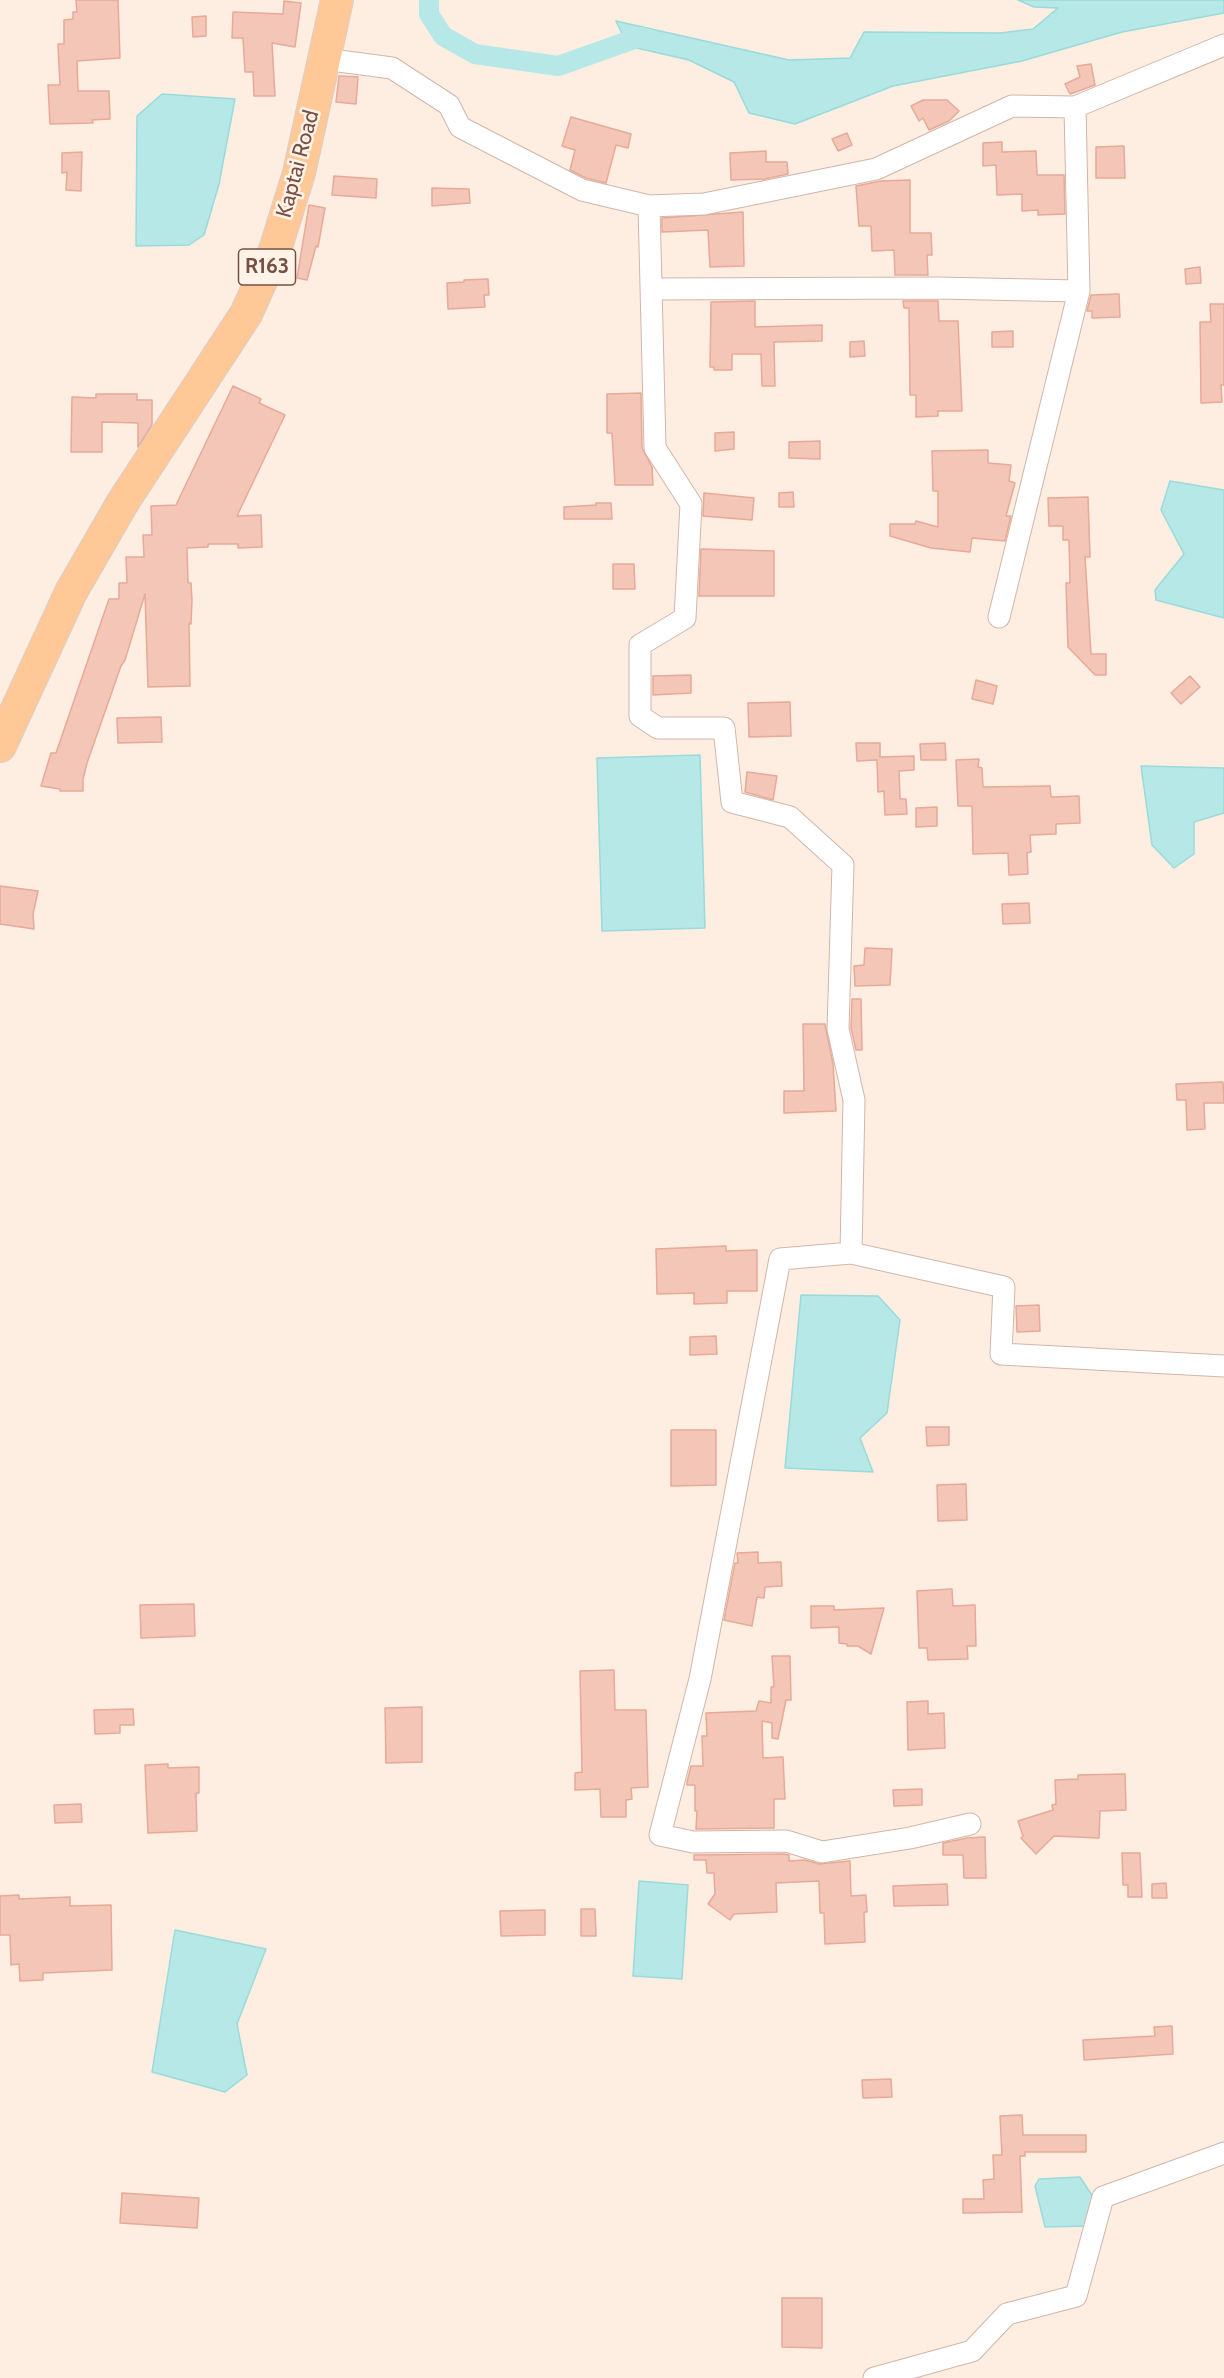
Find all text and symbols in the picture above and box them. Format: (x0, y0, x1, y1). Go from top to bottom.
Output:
street label: Kaptai Road (271, 107, 325, 221)
road number: R163 (238, 249, 296, 285)

